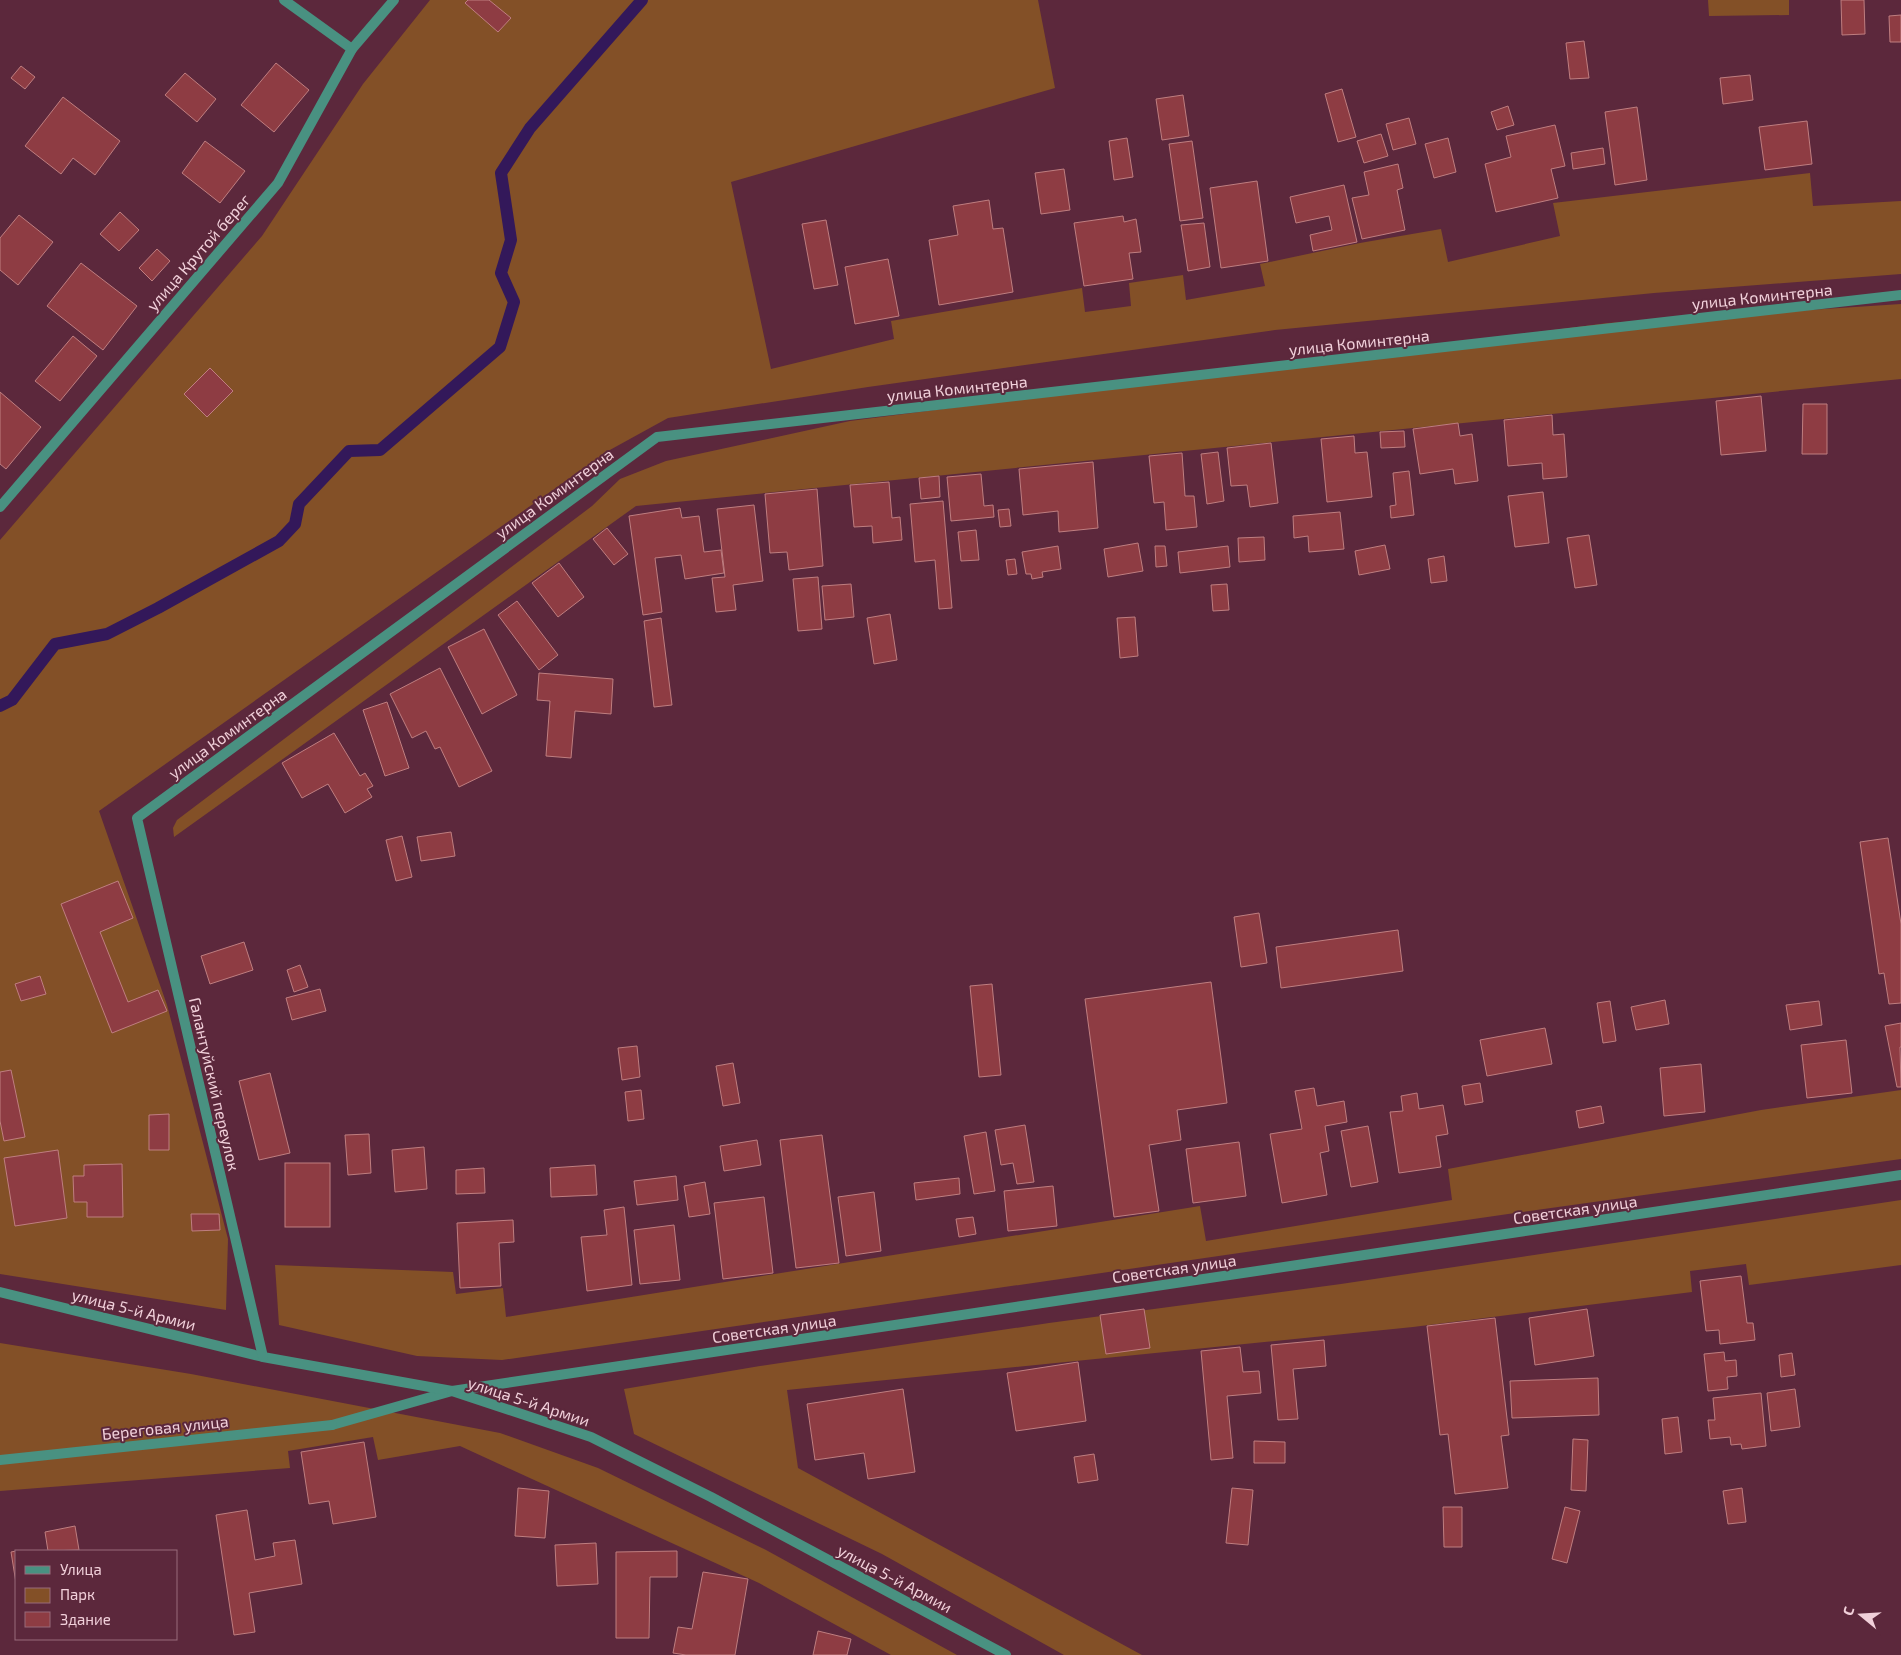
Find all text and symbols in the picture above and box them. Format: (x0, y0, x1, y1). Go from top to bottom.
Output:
street label: улица Крутой берег (142, 189, 255, 315)
street label: улица Коминтерна (1691, 279, 1833, 314)
street label: улица Коминтерна (1288, 325, 1430, 360)
street label: улица Коминтерна (886, 371, 1028, 406)
street label: улица Коминтерна (491, 444, 617, 543)
street label: улица Коминтерна (164, 684, 290, 783)
street label: Галантуйский переулок (185, 995, 244, 1173)
street label: Советская улица (1512, 1191, 1638, 1228)
street label: Советская улица (1111, 1250, 1237, 1287)
street label: улица 5-й Армии (70, 1284, 198, 1335)
street label: Советская улица (711, 1310, 837, 1347)
street label: улица 5-й Армии (465, 1372, 592, 1431)
street label: Береговая улица (101, 1411, 229, 1444)
street label: улица 5-й Армии (834, 1540, 956, 1617)
legend (15, 1550, 178, 1640)
text: Улица (60, 1560, 102, 1578)
text: Парк (60, 1585, 95, 1603)
north arrow (1836, 1590, 1886, 1640)
text: С (1839, 1604, 1858, 1617)
text: Здание (60, 1610, 111, 1628)

